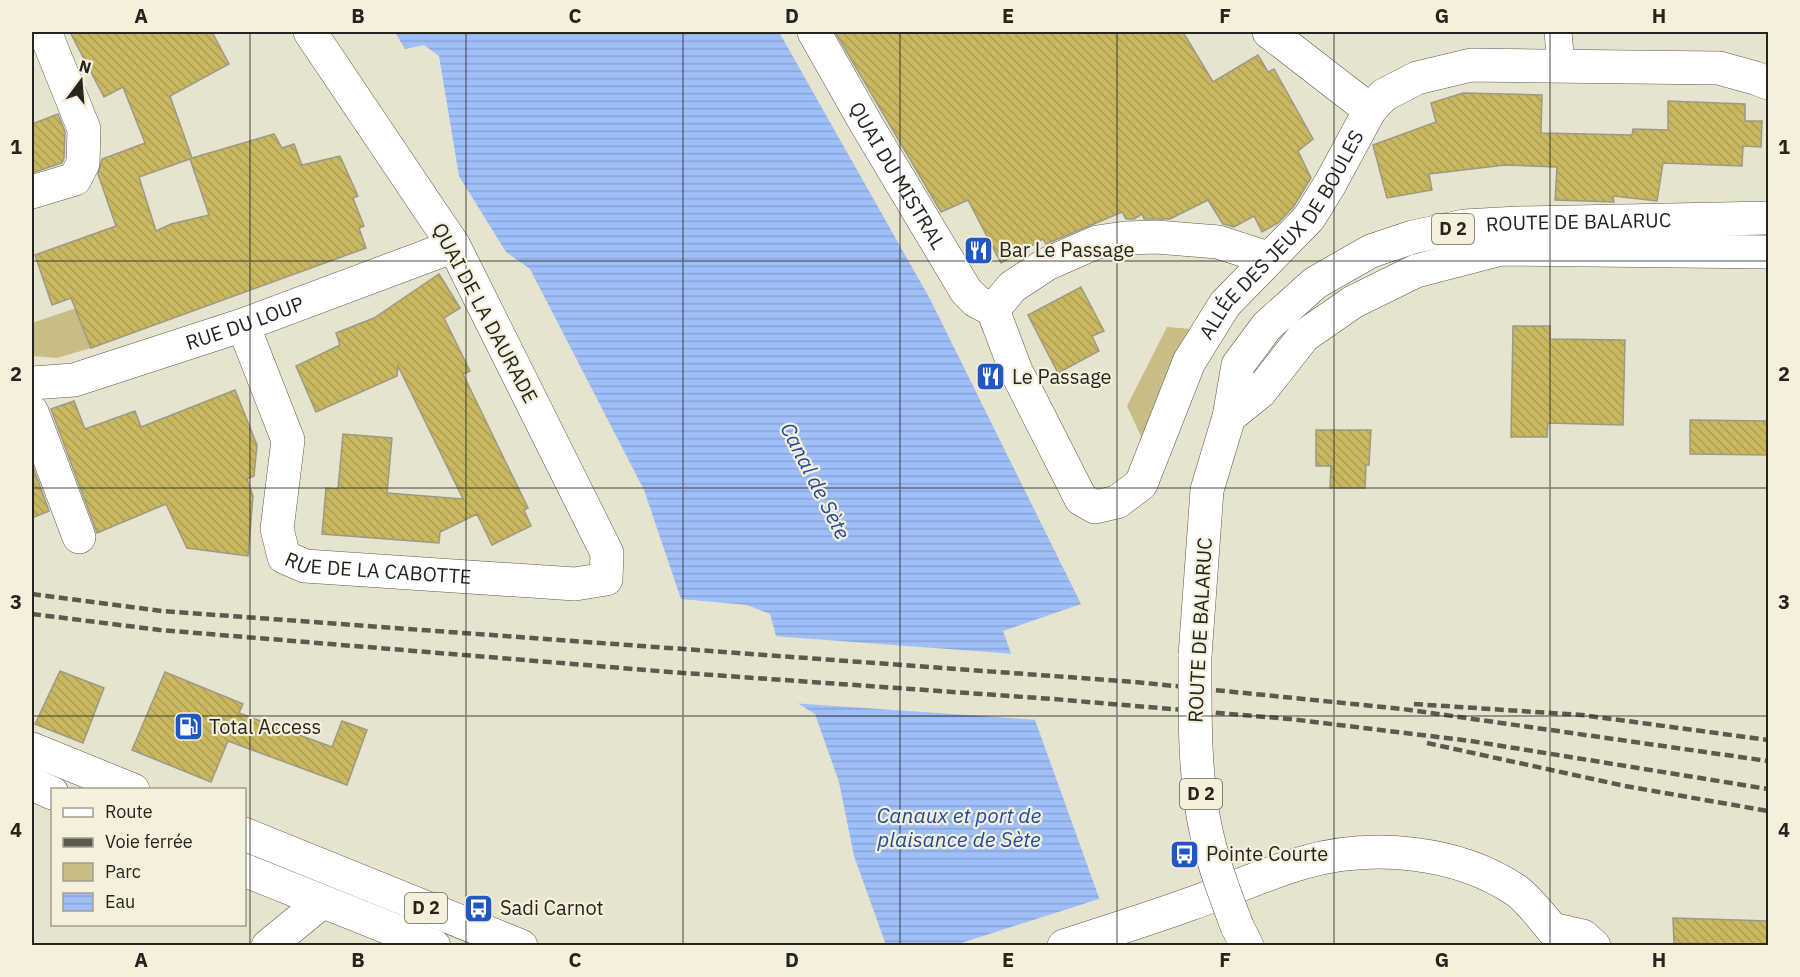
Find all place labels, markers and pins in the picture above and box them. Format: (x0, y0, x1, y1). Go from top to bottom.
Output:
restaurant icon: Bar Le Passage (962, 234, 994, 266)
place label: Bar Le Passage (999, 236, 1134, 263)
restaurant icon: Le Passage (975, 361, 1007, 393)
place label: Le Passage (1012, 363, 1112, 390)
fuel station icon: Total Access (172, 711, 204, 743)
place label: Total Access (209, 713, 321, 740)
bus stop icon: Pointe Courte (1169, 838, 1201, 870)
place label: Pointe Courte (1206, 840, 1328, 867)
bus stop icon: Sadi Carnot (463, 892, 495, 924)
place label: Sadi Carnot (500, 894, 604, 921)

